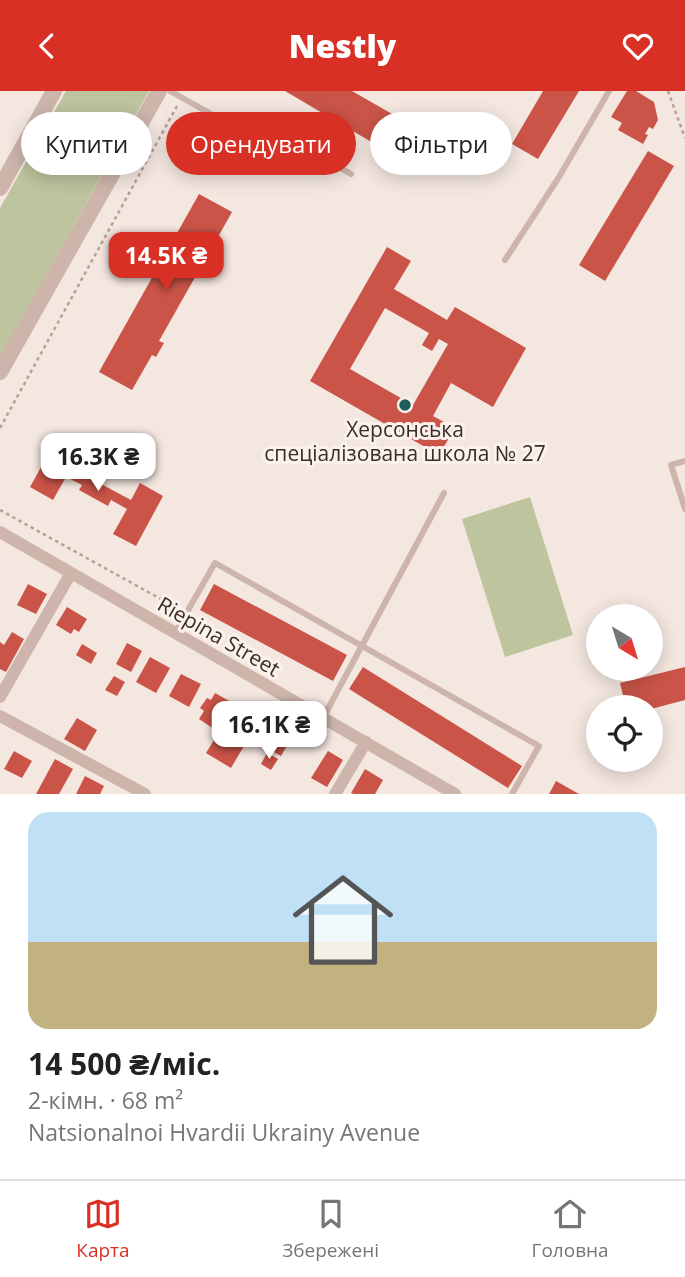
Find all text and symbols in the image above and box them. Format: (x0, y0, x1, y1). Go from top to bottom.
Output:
text: Nestly (289, 24, 396, 67)
icon: back (28, 27, 66, 65)
icon: heart (619, 27, 657, 65)
chip: Купити (21, 112, 152, 175)
chip: Орендувати (166, 112, 356, 175)
chip: Фільтри (370, 112, 512, 175)
pin: 14.5K ₴ (101, 233, 231, 292)
text: 14.5K ₴ (125, 239, 207, 271)
marker: Херсонська спеціалізована школа № 27 (397, 397, 413, 413)
place label: Херсонська спеціалізована школа № 27 (264, 415, 546, 467)
pin: 16.3K ₴ (33, 433, 163, 493)
text: 16.3K ₴ (57, 440, 139, 472)
street label: Riepina Street (153, 590, 285, 682)
north arrow (586, 604, 663, 681)
map controls (586, 604, 663, 772)
button: locate (586, 695, 663, 772)
pin: 16.1K ₴ (204, 701, 334, 761)
text: 16.1K ₴ (228, 708, 310, 740)
icon: home (280, 857, 406, 983)
text: 14 500 ₴/міс. (28, 1043, 220, 1084)
text: 2-кімн. · 68 m² (28, 1084, 183, 1116)
text: Natsionalnoi Hvardii Ukrainy Avenue (28, 1116, 420, 1148)
tab: Карта (76, 1195, 130, 1263)
tab: Збережені (282, 1195, 379, 1263)
tab: Головна (532, 1195, 609, 1263)

